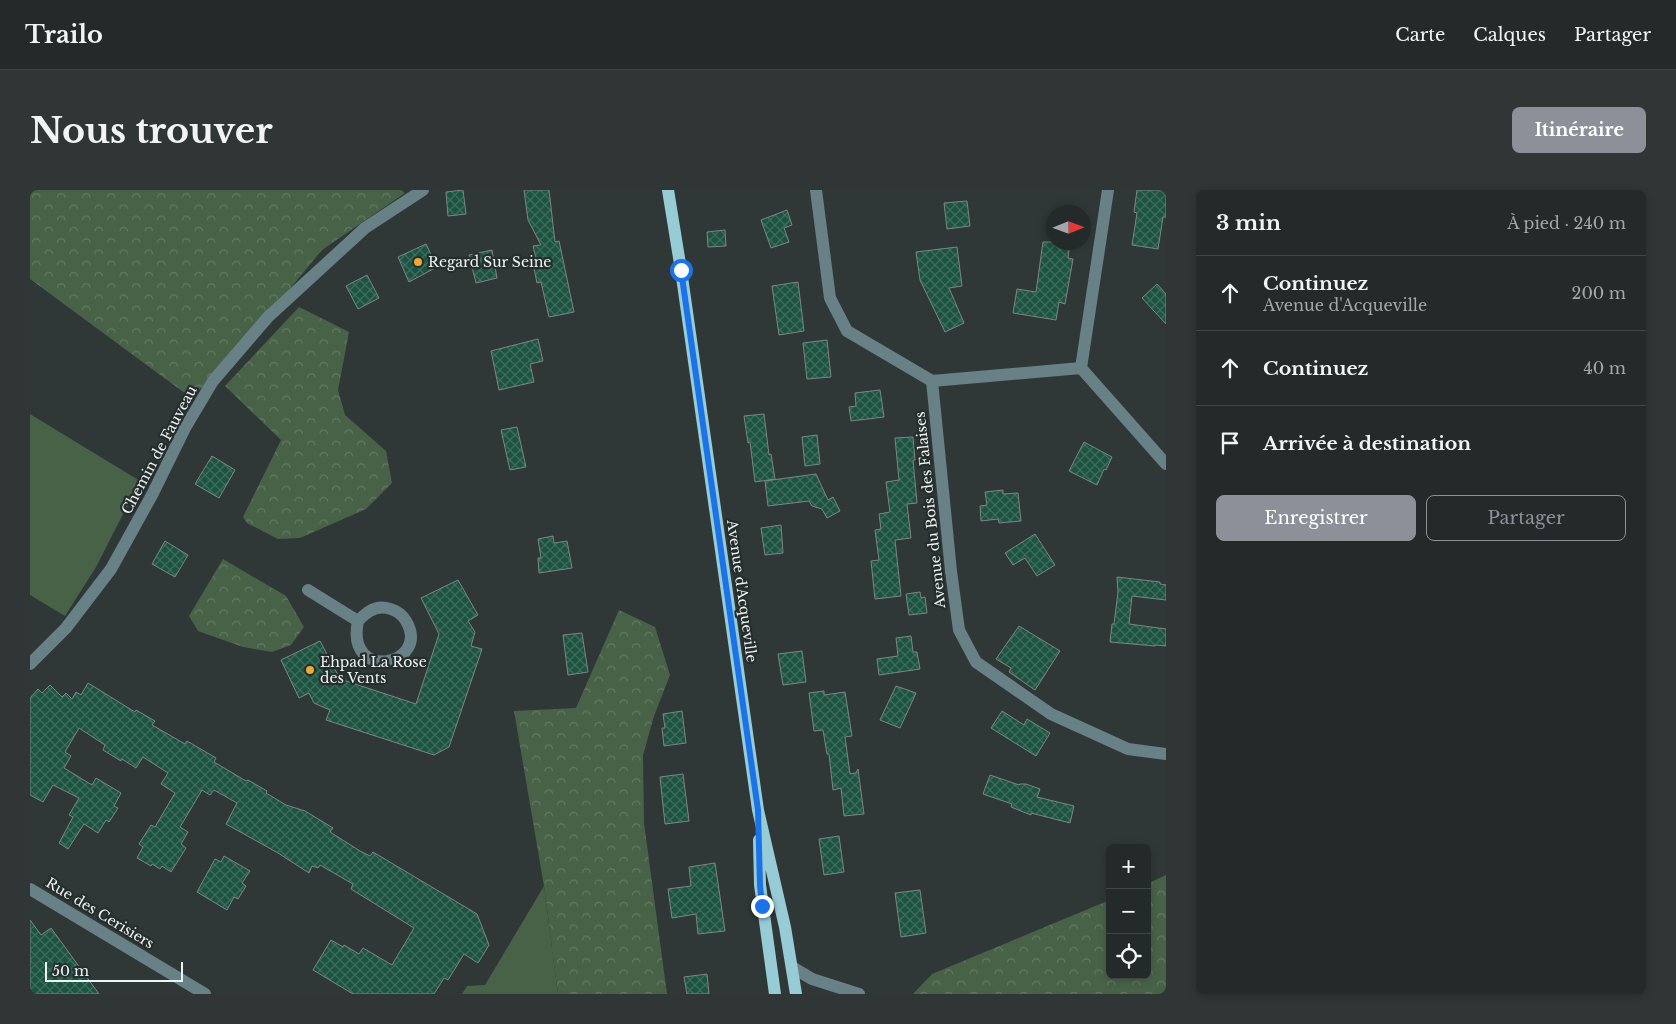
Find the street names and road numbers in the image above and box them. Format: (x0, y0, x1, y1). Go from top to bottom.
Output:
street label: Chemin de Fauveau (117, 382, 201, 517)
street label: Avenue du Bois des Falaises (911, 411, 949, 610)
street label: Avenue d'Acqueville (723, 518, 761, 663)
street label: Rue des Cerisiers (43, 874, 157, 952)

